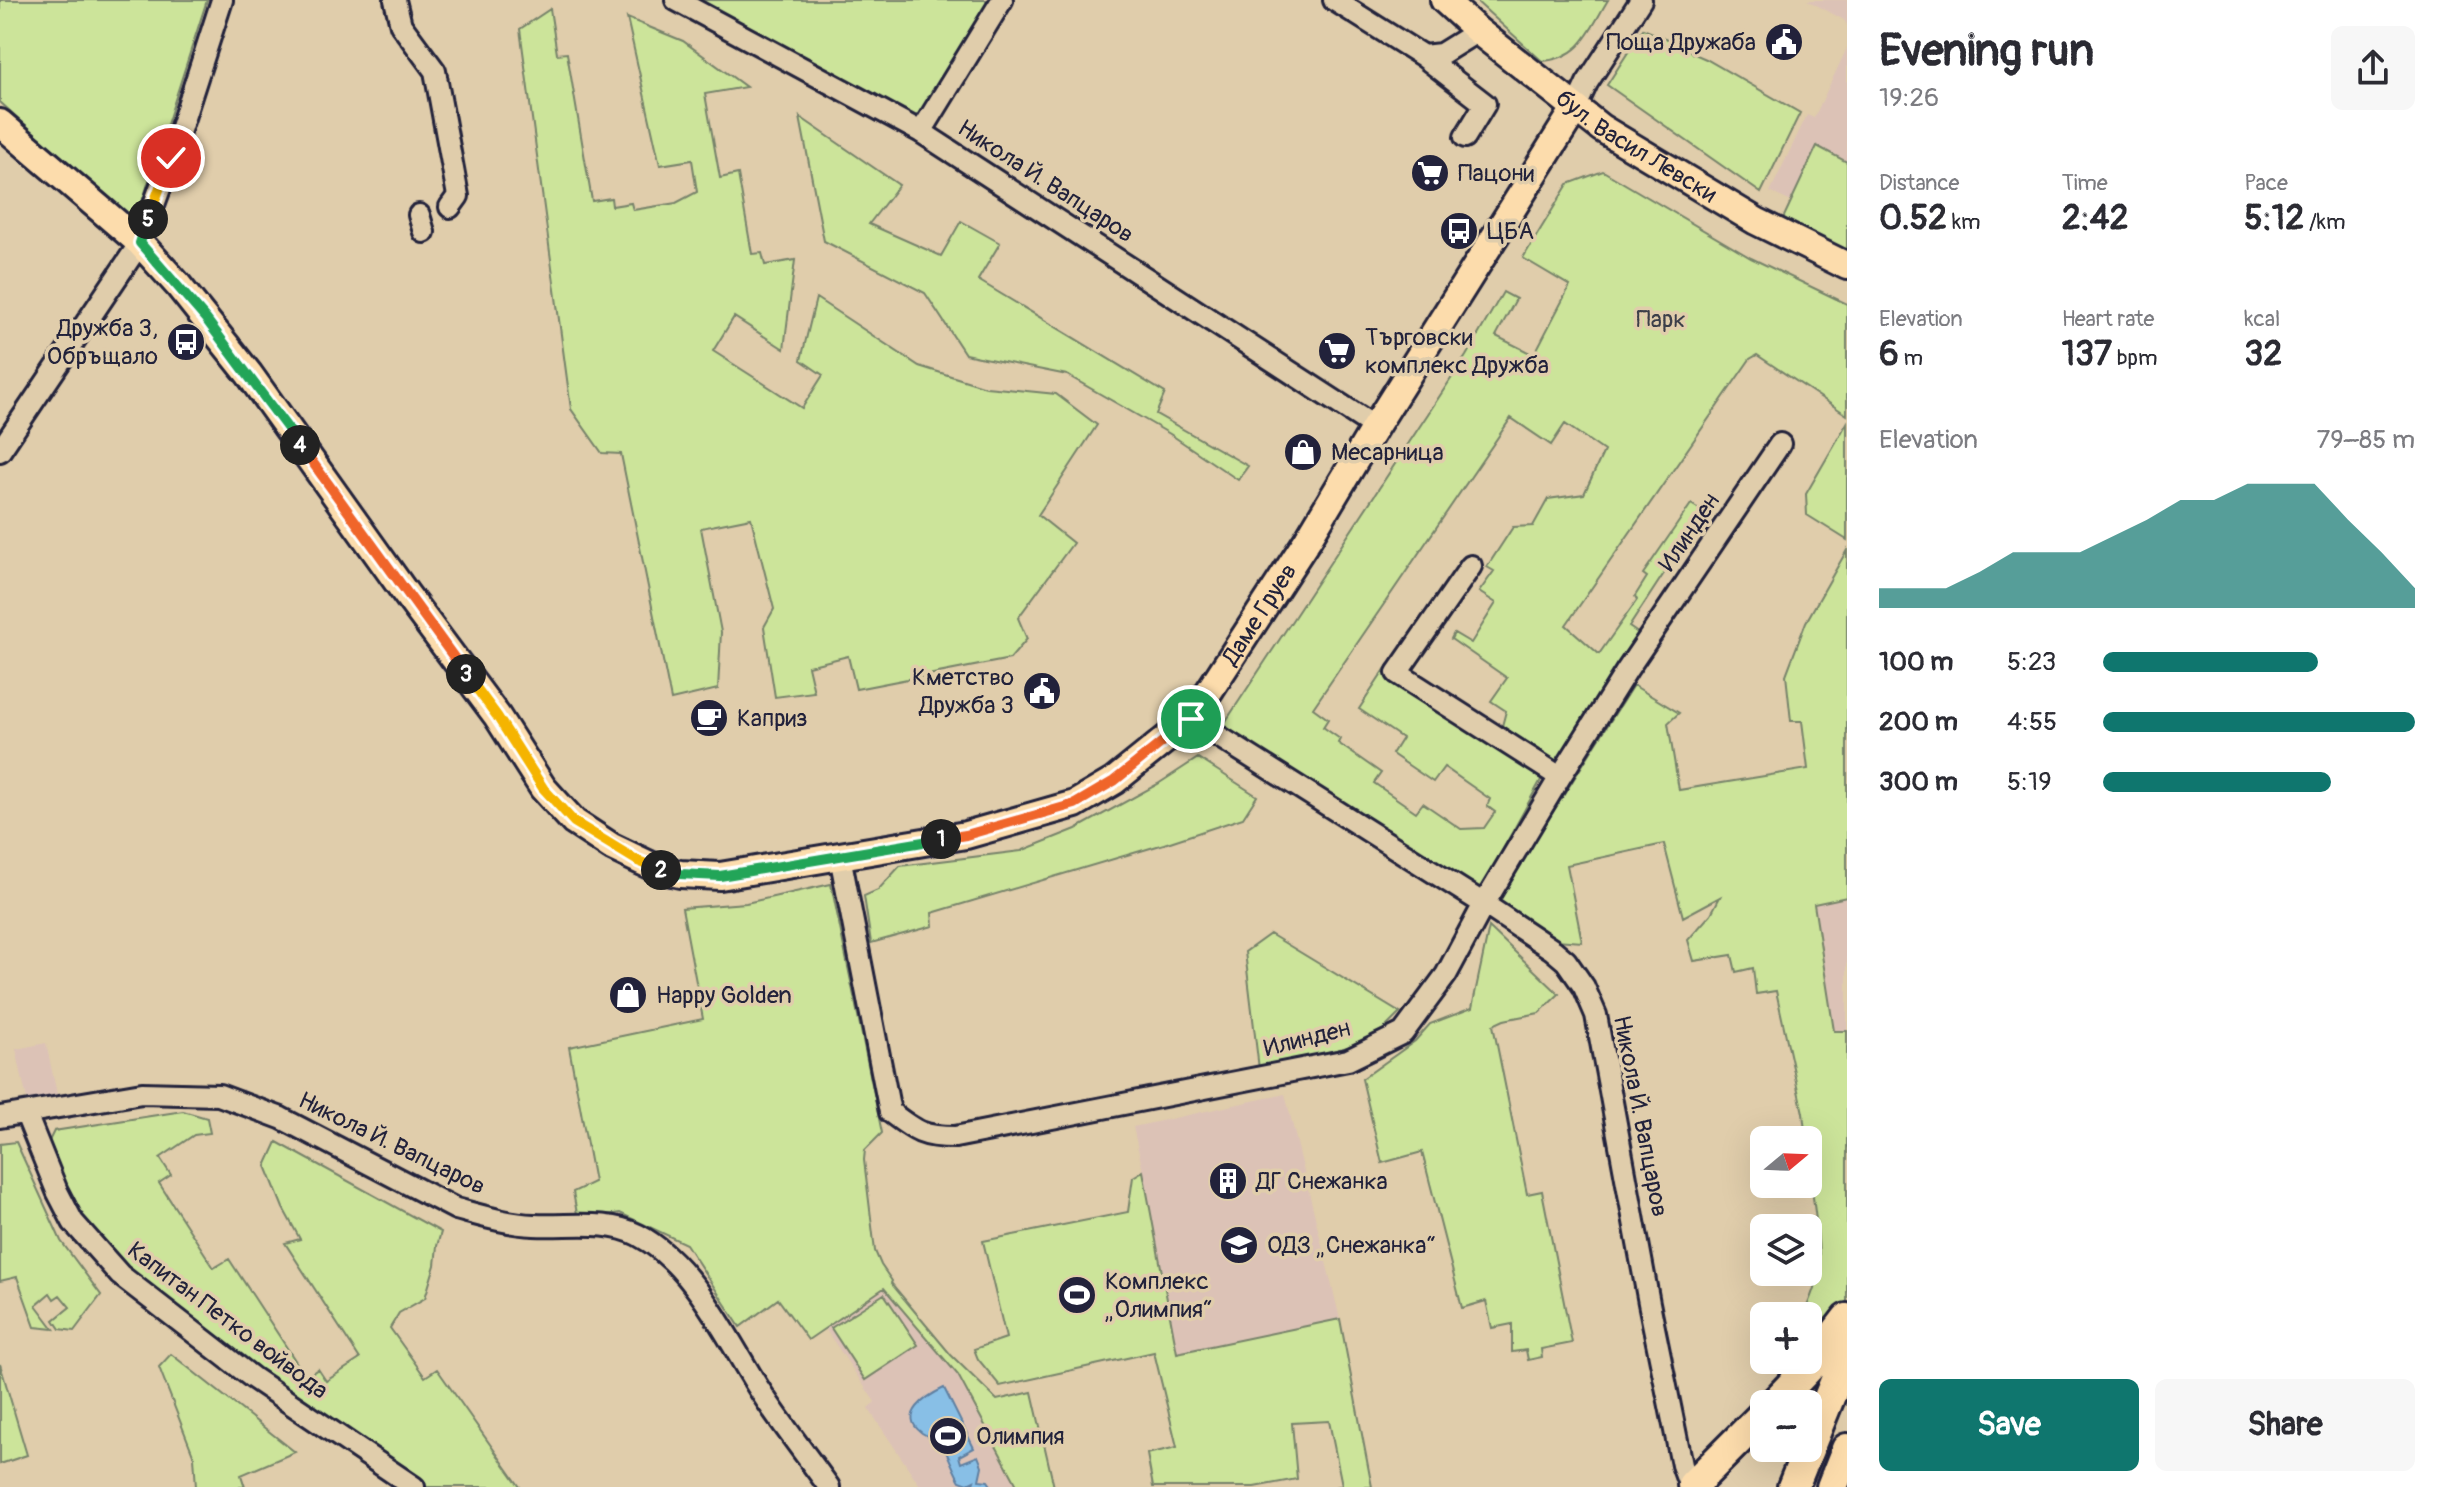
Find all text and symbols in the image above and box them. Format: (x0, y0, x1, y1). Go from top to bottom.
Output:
public building icon: Поща Дружаба (1763, 21, 1805, 63)
text: Evening run (1879, 24, 2094, 79)
button: share (2331, 26, 2415, 110)
place label: Поща Дружаба (1606, 28, 1756, 57)
text: 19:26 (1879, 82, 1939, 114)
street label: бул. Васил Левски (1550, 84, 1722, 209)
street label: Никола Й. Вапцаров (952, 114, 1139, 249)
pin (137, 124, 205, 192)
icon: check (149, 136, 193, 180)
supermarket icon: Пацони (1409, 152, 1451, 194)
place label: Пацони (1458, 159, 1534, 188)
text: Distance (1879, 169, 1959, 197)
text: Time (2062, 169, 2108, 197)
text: Pace (2244, 169, 2288, 197)
text: 0.52 (1879, 197, 1947, 240)
text: 2:42 (2062, 197, 2128, 240)
text: 5:12 (2244, 197, 2304, 240)
pin: 5 (128, 199, 168, 239)
text: 5 (142, 205, 154, 233)
text: km (1947, 208, 1981, 236)
text: /km (2304, 208, 2346, 236)
bus stop icon: ЦБА (1438, 210, 1480, 252)
place label: ЦБА (1487, 217, 1534, 246)
park label: Парк (1636, 305, 1686, 334)
text: Elevation (1879, 305, 1963, 333)
text: Heart rate (2062, 305, 2154, 333)
text: kcal (2244, 305, 2280, 333)
place label: Дружба 3, Обръщало (47, 314, 158, 371)
bus stop icon: Дружба 3, Обръщало (165, 321, 207, 363)
place label: Търговски комплекс Дружба (1365, 323, 1549, 380)
supermarket icon: Търговски комплекс Дружба (1316, 330, 1358, 372)
text: 6 (1879, 333, 1899, 376)
text: 137 (2062, 333, 2112, 376)
text: 32 (2244, 333, 2282, 376)
text: m (1899, 344, 1923, 372)
text: bpm (2112, 344, 2157, 372)
text: Elevation (1879, 424, 1978, 456)
text: 79–85 m (2317, 424, 2415, 456)
pin: 4 (280, 425, 320, 465)
text: 4 (294, 431, 306, 459)
shop icon: Месарница (1282, 431, 1324, 473)
place label: Месарница (1331, 438, 1444, 467)
street label: Илинден (1653, 488, 1726, 577)
street label: Даме Груев (1216, 558, 1303, 671)
text: 100 m (1879, 646, 1953, 678)
text: 5:23 (2007, 646, 2056, 678)
pin: 3 (446, 654, 486, 694)
text: 3 (460, 660, 472, 688)
place label: Кметство Дружба 3 (912, 663, 1014, 720)
public building icon: Кметство Дружба 3 (1021, 670, 1063, 712)
pin (1157, 685, 1225, 753)
cafe icon: Каприз (688, 697, 730, 739)
icon: arrive (1169, 697, 1213, 741)
place label: Каприз (737, 704, 808, 733)
text: 200 m (1879, 706, 1958, 738)
text: 4:55 (2007, 706, 2057, 738)
text: 300 m (1879, 766, 1958, 798)
text: 5:19 (2007, 766, 2052, 798)
pin: 1 (921, 819, 961, 859)
text: 1 (937, 825, 945, 853)
pin: 2 (641, 850, 681, 890)
text: 2 (655, 856, 667, 884)
shop icon: Happy Golden (607, 974, 649, 1016)
place label: Happy Golden (656, 981, 792, 1010)
street label: Никола Й. Вапцаров (1607, 1013, 1674, 1219)
street label: Илинден (1261, 1014, 1353, 1063)
street label: Никола Й. Вапцаров (294, 1086, 490, 1201)
north arrow (1750, 1126, 1822, 1198)
map controls (1750, 1126, 1822, 1462)
building icon: ДГ Снежанка (1207, 1160, 1249, 1202)
place label: ДГ Снежанка (1255, 1167, 1388, 1196)
button: layers (1750, 1214, 1822, 1286)
school or university icon: ОДЗ „Снежанка“ (1218, 1224, 1260, 1266)
place label: ОДЗ „Снежанка“ (1267, 1231, 1436, 1260)
street label: Капитан Петко войвода (122, 1236, 334, 1405)
place label: Комплекс „Олимпия“ (1105, 1267, 1213, 1324)
sports icon: Комплекс „Олимпия“ (1056, 1274, 1098, 1316)
button: + (1750, 1302, 1822, 1374)
button: Save (1879, 1379, 2139, 1471)
button: Share (2155, 1379, 2415, 1471)
button: − (1750, 1390, 1822, 1462)
sports icon: Олимпия (927, 1415, 969, 1457)
place label: Олимпия (976, 1422, 1065, 1451)

